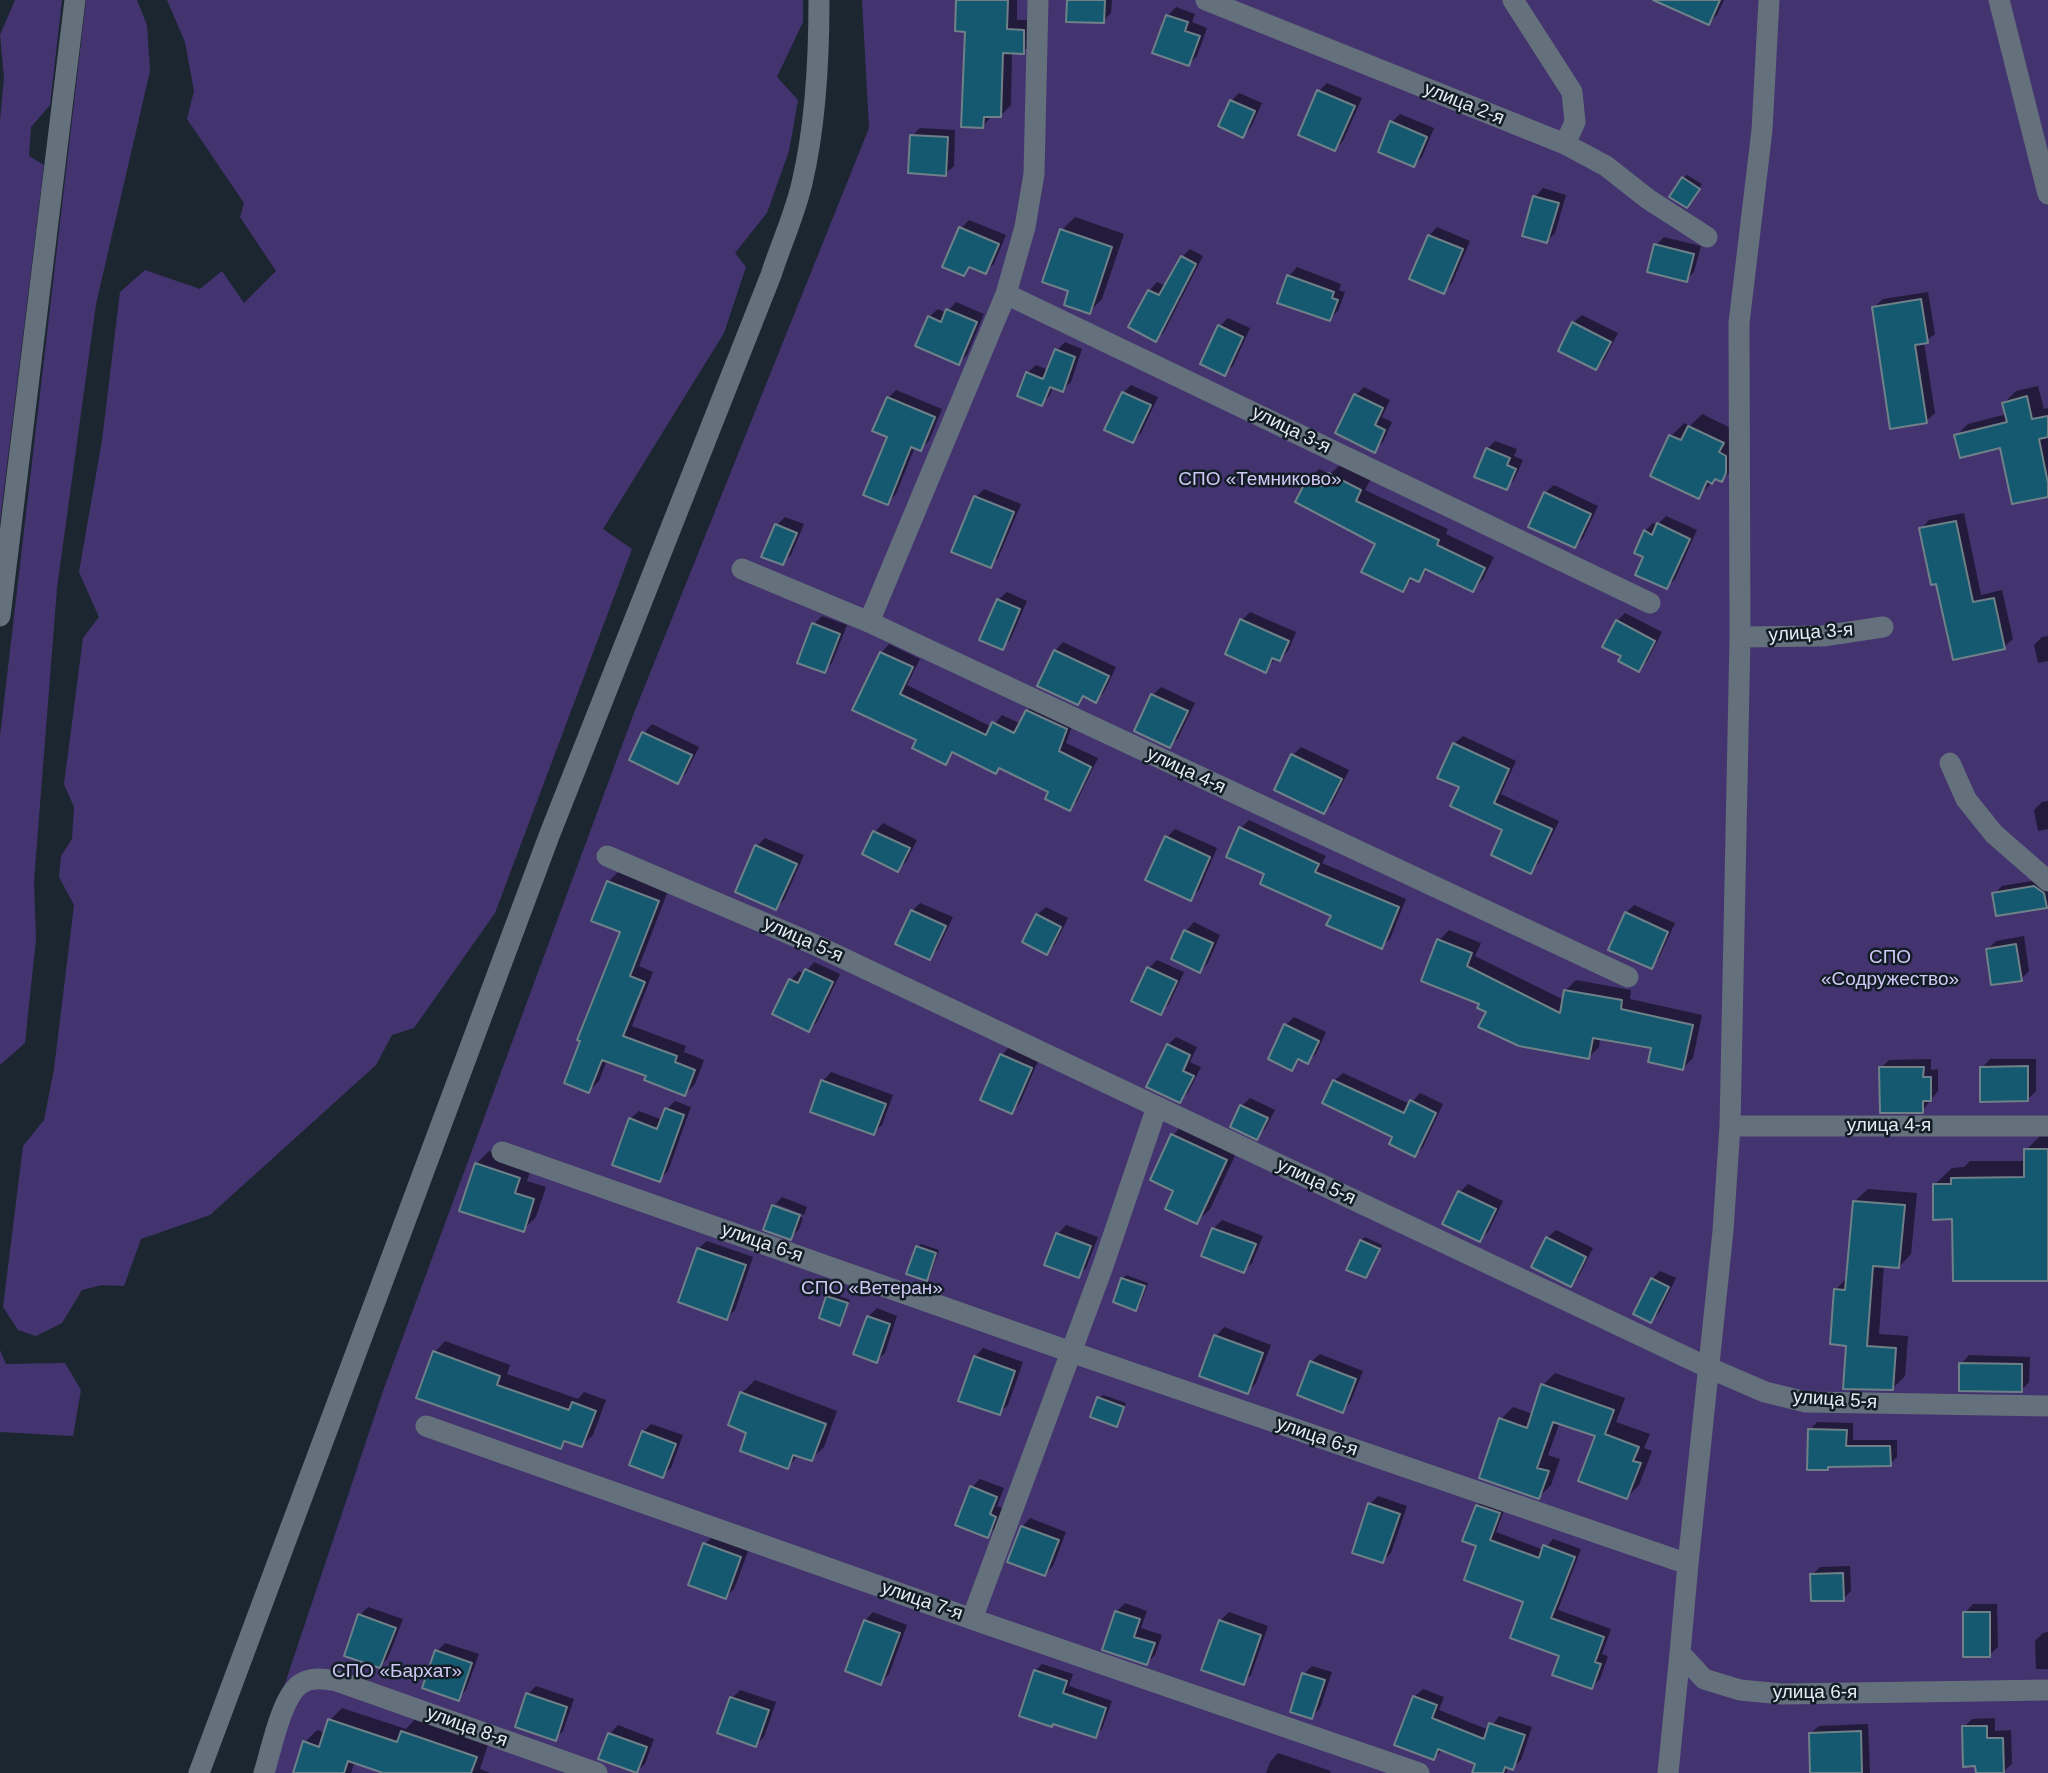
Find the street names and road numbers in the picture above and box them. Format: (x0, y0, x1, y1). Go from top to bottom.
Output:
street label: улица 2-я (1420, 78, 1508, 130)
street label: улица 3-я (1248, 401, 1334, 459)
street label: улица 3-я (1768, 619, 1854, 647)
street label: улица 4-я (1143, 743, 1229, 799)
street label: улица 5-я (760, 912, 846, 968)
street label: улица 4-я (1847, 1115, 1931, 1137)
street label: улица 5-я (1273, 1154, 1359, 1210)
street label: улица 6-я (718, 1218, 806, 1268)
street label: улица 5-я (1792, 1386, 1878, 1414)
street label: улица 6-я (1273, 1412, 1361, 1462)
street label: улица 7-я (878, 1576, 966, 1626)
street label: улица 6-я (1773, 1682, 1857, 1704)
street label: улица 8-я (423, 1702, 511, 1752)

